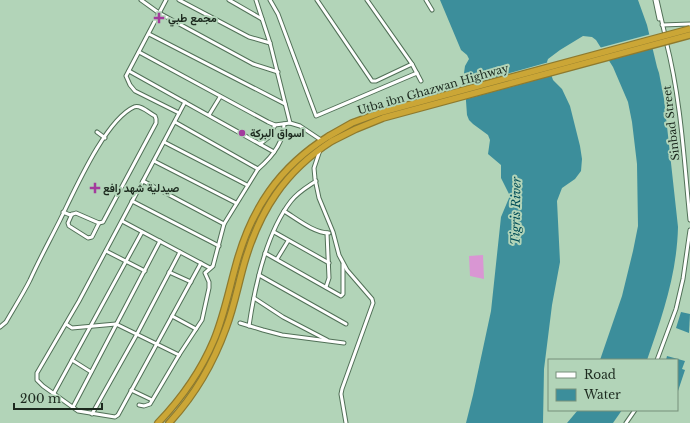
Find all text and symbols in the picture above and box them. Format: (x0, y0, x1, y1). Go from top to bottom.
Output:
place label: مجمع طبي (168, 11, 217, 27)
marker: مجمع طبي (153, 12, 165, 24)
street label: Utba ibn Ghazwan Highway (356, 61, 510, 117)
street label: Sinbad Street (659, 84, 683, 161)
place label: اسواق البركة (250, 126, 305, 140)
marker: اسواق البركة (237, 128, 247, 138)
water label: Tigris River (507, 176, 524, 245)
place label: صيدلية شهد رافع (103, 181, 179, 196)
marker: صيدلية شهد رافع (90, 183, 100, 193)
legend (548, 359, 678, 411)
text: Road (584, 367, 616, 382)
scale bar (14, 385, 102, 411)
text: Water (583, 387, 621, 402)
text: 200 m (20, 391, 61, 406)

